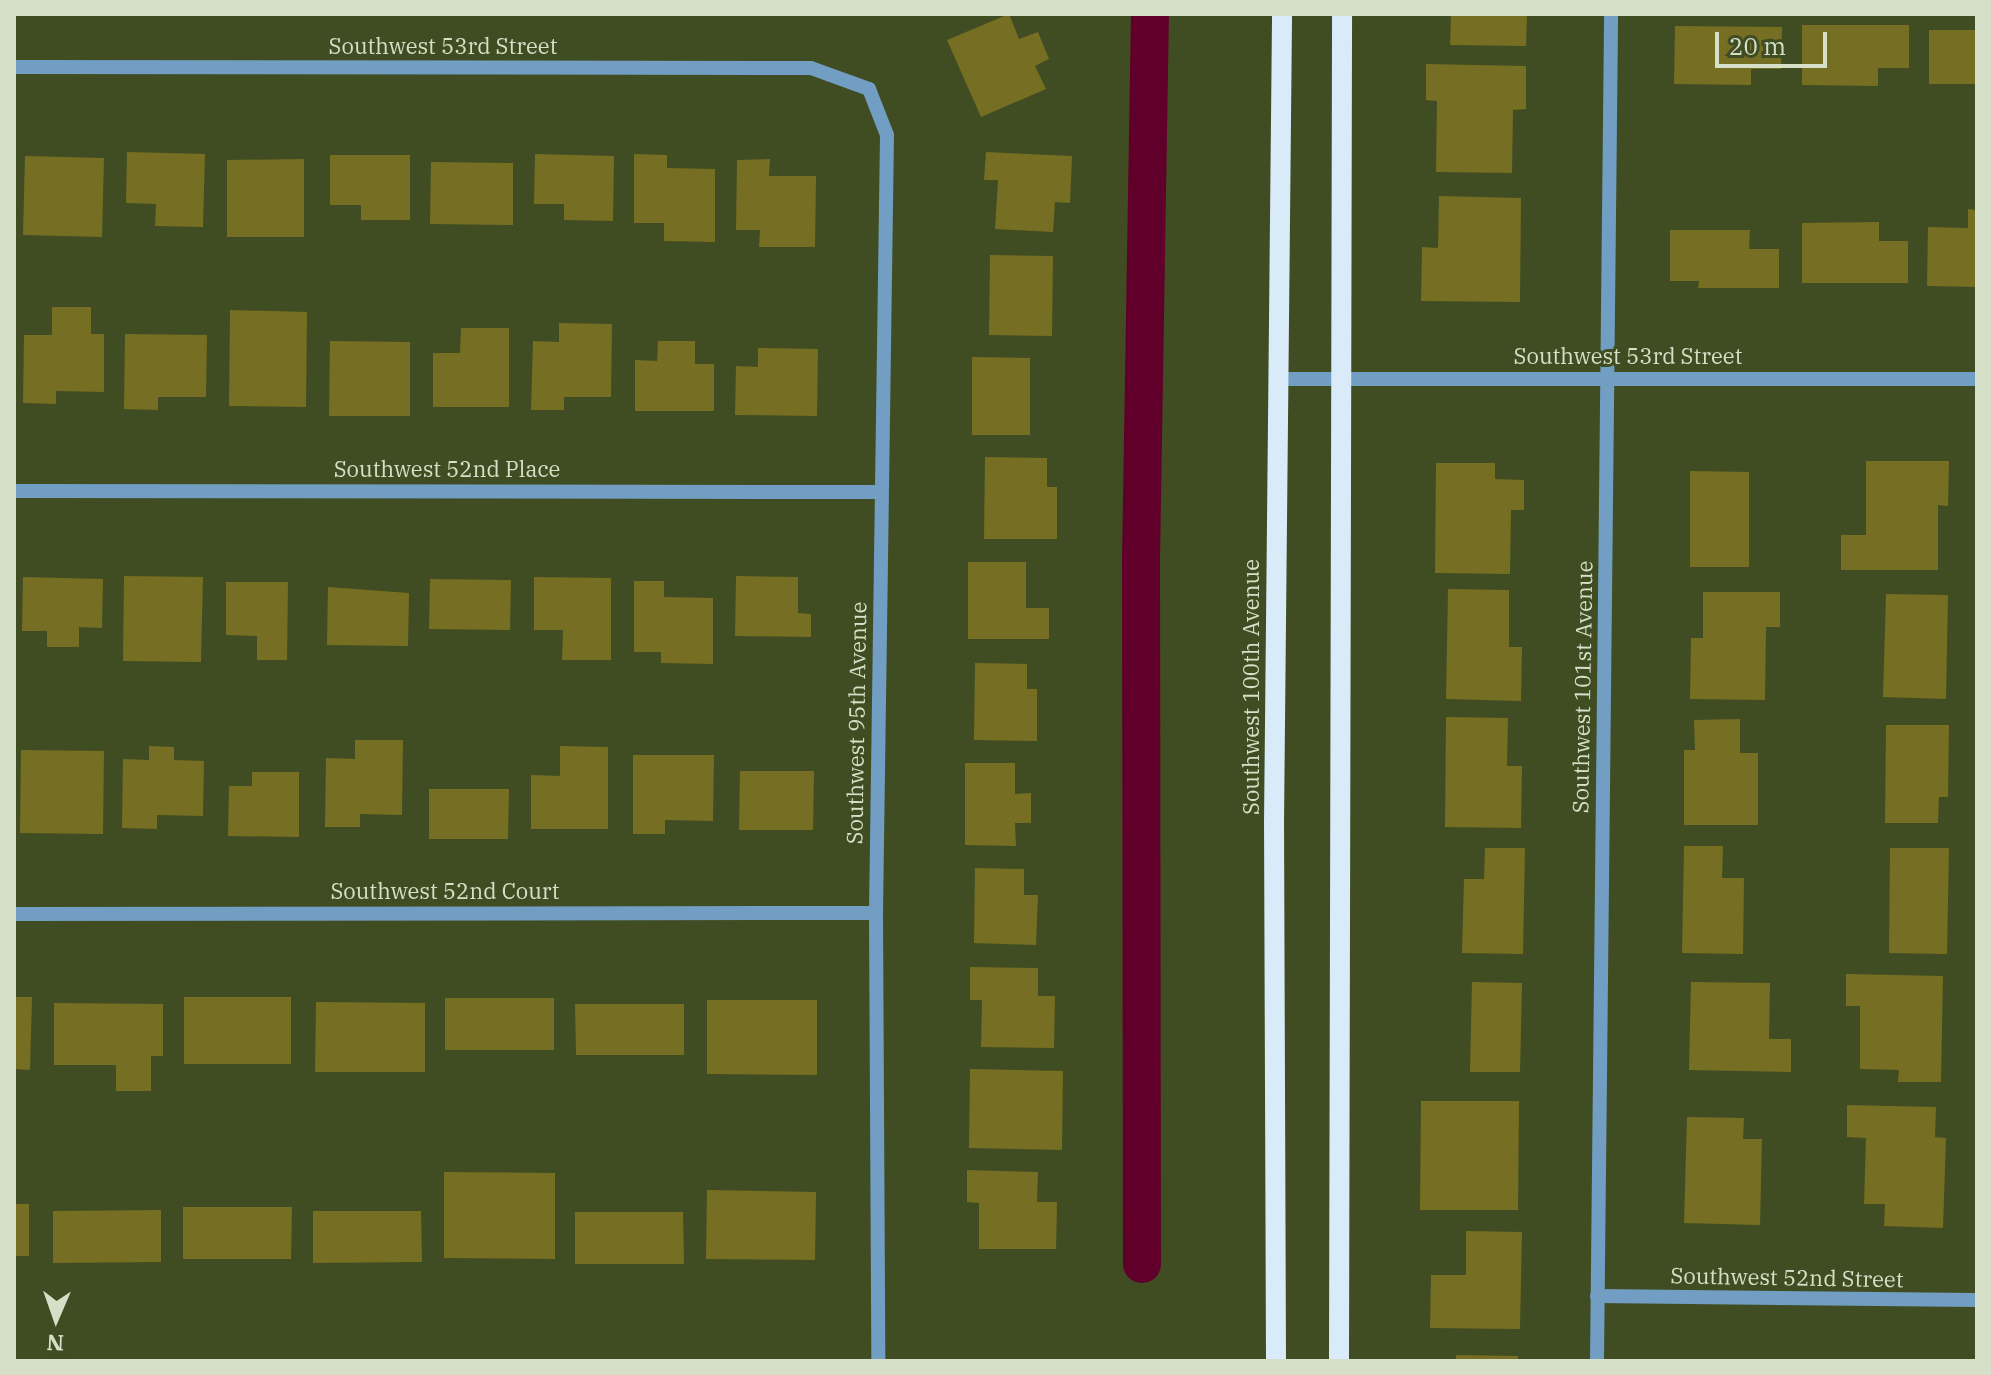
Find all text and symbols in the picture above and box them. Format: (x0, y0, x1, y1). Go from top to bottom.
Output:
scale bar (1719, 16, 1831, 66)
text: 20 m (1729, 30, 1786, 62)
street label: Southwest 53rd Street (329, 33, 557, 59)
street label: Southwest 53rd Street (1514, 343, 1742, 369)
street label: Southwest 52nd Place (334, 456, 560, 482)
street label: Southwest 100th Avenue (1238, 559, 1264, 815)
street label: Southwest 101st Avenue (1567, 560, 1597, 814)
street label: Southwest 95th Avenue (841, 601, 871, 845)
street label: Southwest 52nd Court (330, 878, 560, 904)
street label: Southwest 52nd Street (1670, 1262, 1904, 1292)
north arrow (16, 1279, 96, 1359)
text: N (46, 1329, 64, 1358)

